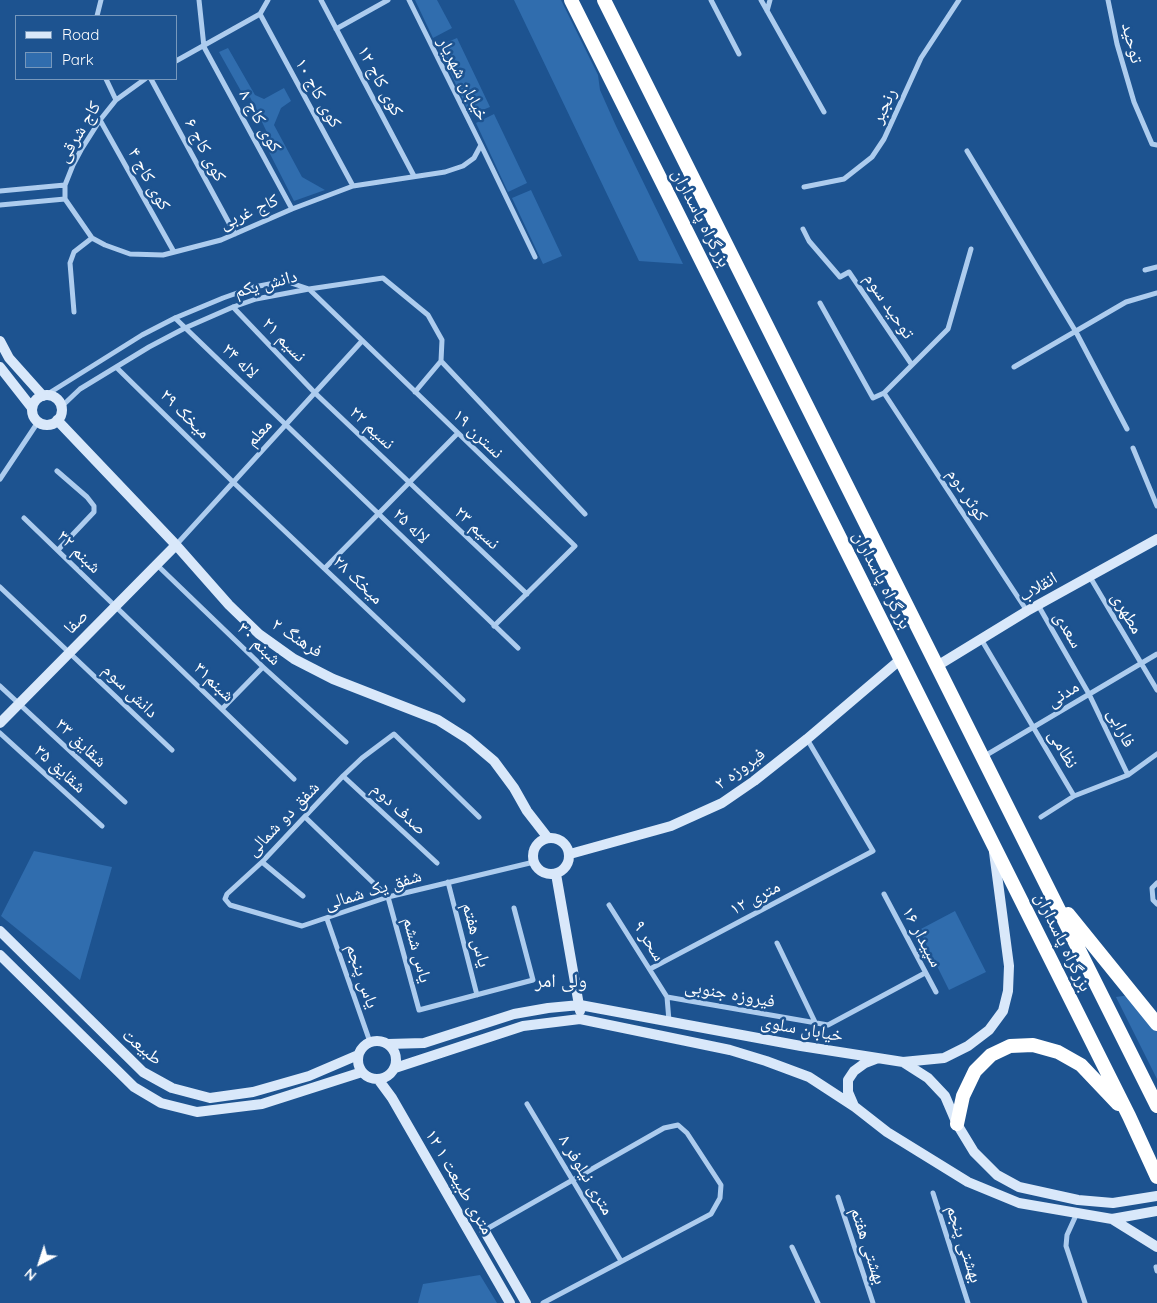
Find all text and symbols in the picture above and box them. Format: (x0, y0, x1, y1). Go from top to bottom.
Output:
legend (15, 15, 178, 80)
street label: توحید (1117, 20, 1147, 66)
text: Road (62, 25, 99, 44)
street label: خیابان شهریار (433, 34, 493, 124)
street label: کوی کاج ۱۲ (353, 42, 407, 120)
text: Park (62, 50, 94, 69)
street label: کوی کاج ۱۰ (290, 54, 346, 132)
street label: رنجبر (867, 85, 901, 127)
street label: کوی کاج ۸ (234, 86, 286, 156)
street label: کاج شرقی (52, 98, 106, 166)
street label: کوی کاج ۶ (179, 115, 231, 185)
street label: کوی کاج ۴ (123, 144, 175, 214)
street label: بزرگراه پاسداران (667, 165, 735, 271)
street label: کاج غربی (216, 190, 282, 234)
street label: دانش یکم (232, 265, 300, 303)
street label: توحید سوم (859, 269, 919, 343)
street label: نسیم ۲۱ (257, 313, 311, 367)
street label: لاله ۲۴ (217, 339, 263, 383)
street label: میخک ۲۹ (156, 385, 214, 443)
street label: نسیم ۲۲ (345, 402, 399, 454)
street label: نسترن ۱۹ (448, 405, 508, 463)
street label: معلم (241, 415, 277, 451)
street label: کوثر دوم (942, 464, 992, 526)
street label: نسیم ۲۳ (450, 502, 504, 554)
street label: لاله ۲۵ (388, 504, 434, 548)
street label: شبنم ۳۲ (52, 526, 106, 578)
street label: بزرگراه پاسداران (848, 527, 916, 633)
street label: میخک ۲۸ (328, 551, 388, 609)
street label: انقلاب (1015, 567, 1061, 607)
street label: مطهری (1106, 588, 1148, 638)
street label: صفا (59, 605, 93, 639)
street label: سعدی (1049, 608, 1087, 652)
street label: فرهنگ ۲ (268, 614, 326, 662)
street label: شبنم ۳۰ (232, 618, 286, 670)
street label: شبنم۳۱ (189, 658, 239, 706)
street label: دانش سوم (98, 659, 162, 723)
street label: مدنی (1043, 676, 1083, 712)
street label: فارابی (1102, 705, 1140, 751)
street label: شقایق ۳۳ (51, 714, 111, 772)
street label: نظامی (1043, 726, 1083, 772)
street label: شقایق ۳۵ (30, 740, 90, 798)
street label: فیروزه ٢ (711, 744, 769, 794)
street label: شفق دو شمالی (242, 777, 324, 861)
street label: صدف دوم (367, 778, 431, 840)
street label: شفق یک شمالی (322, 865, 424, 915)
street label: ۱۲ متری (726, 876, 784, 920)
street label: بزرگراه پاسداران (1030, 889, 1096, 995)
street label: یاس هفتم (457, 900, 495, 970)
street label: سپیدار ۱۶ (897, 903, 947, 971)
street label: یاس ششم (398, 915, 436, 985)
street label: سحر ۹ (628, 917, 670, 965)
street label: یاس پنجم (341, 941, 383, 1011)
district label: ولی امر (535, 970, 587, 992)
street label: فیروزه جنوبی (683, 975, 777, 1013)
street label: خیابان سلوی (759, 1011, 845, 1047)
street label: طبیعت (118, 1024, 166, 1070)
street label: ۱۲ متری طبیعت ۱ (420, 1126, 498, 1238)
street label: ۸ متری نیلوفر (554, 1131, 618, 1219)
street label: بهشتی پنجم (941, 1202, 987, 1286)
street label: بهشتی هفتم (845, 1205, 891, 1287)
north arrow (15, 1238, 65, 1288)
text: N (21, 1264, 40, 1285)

